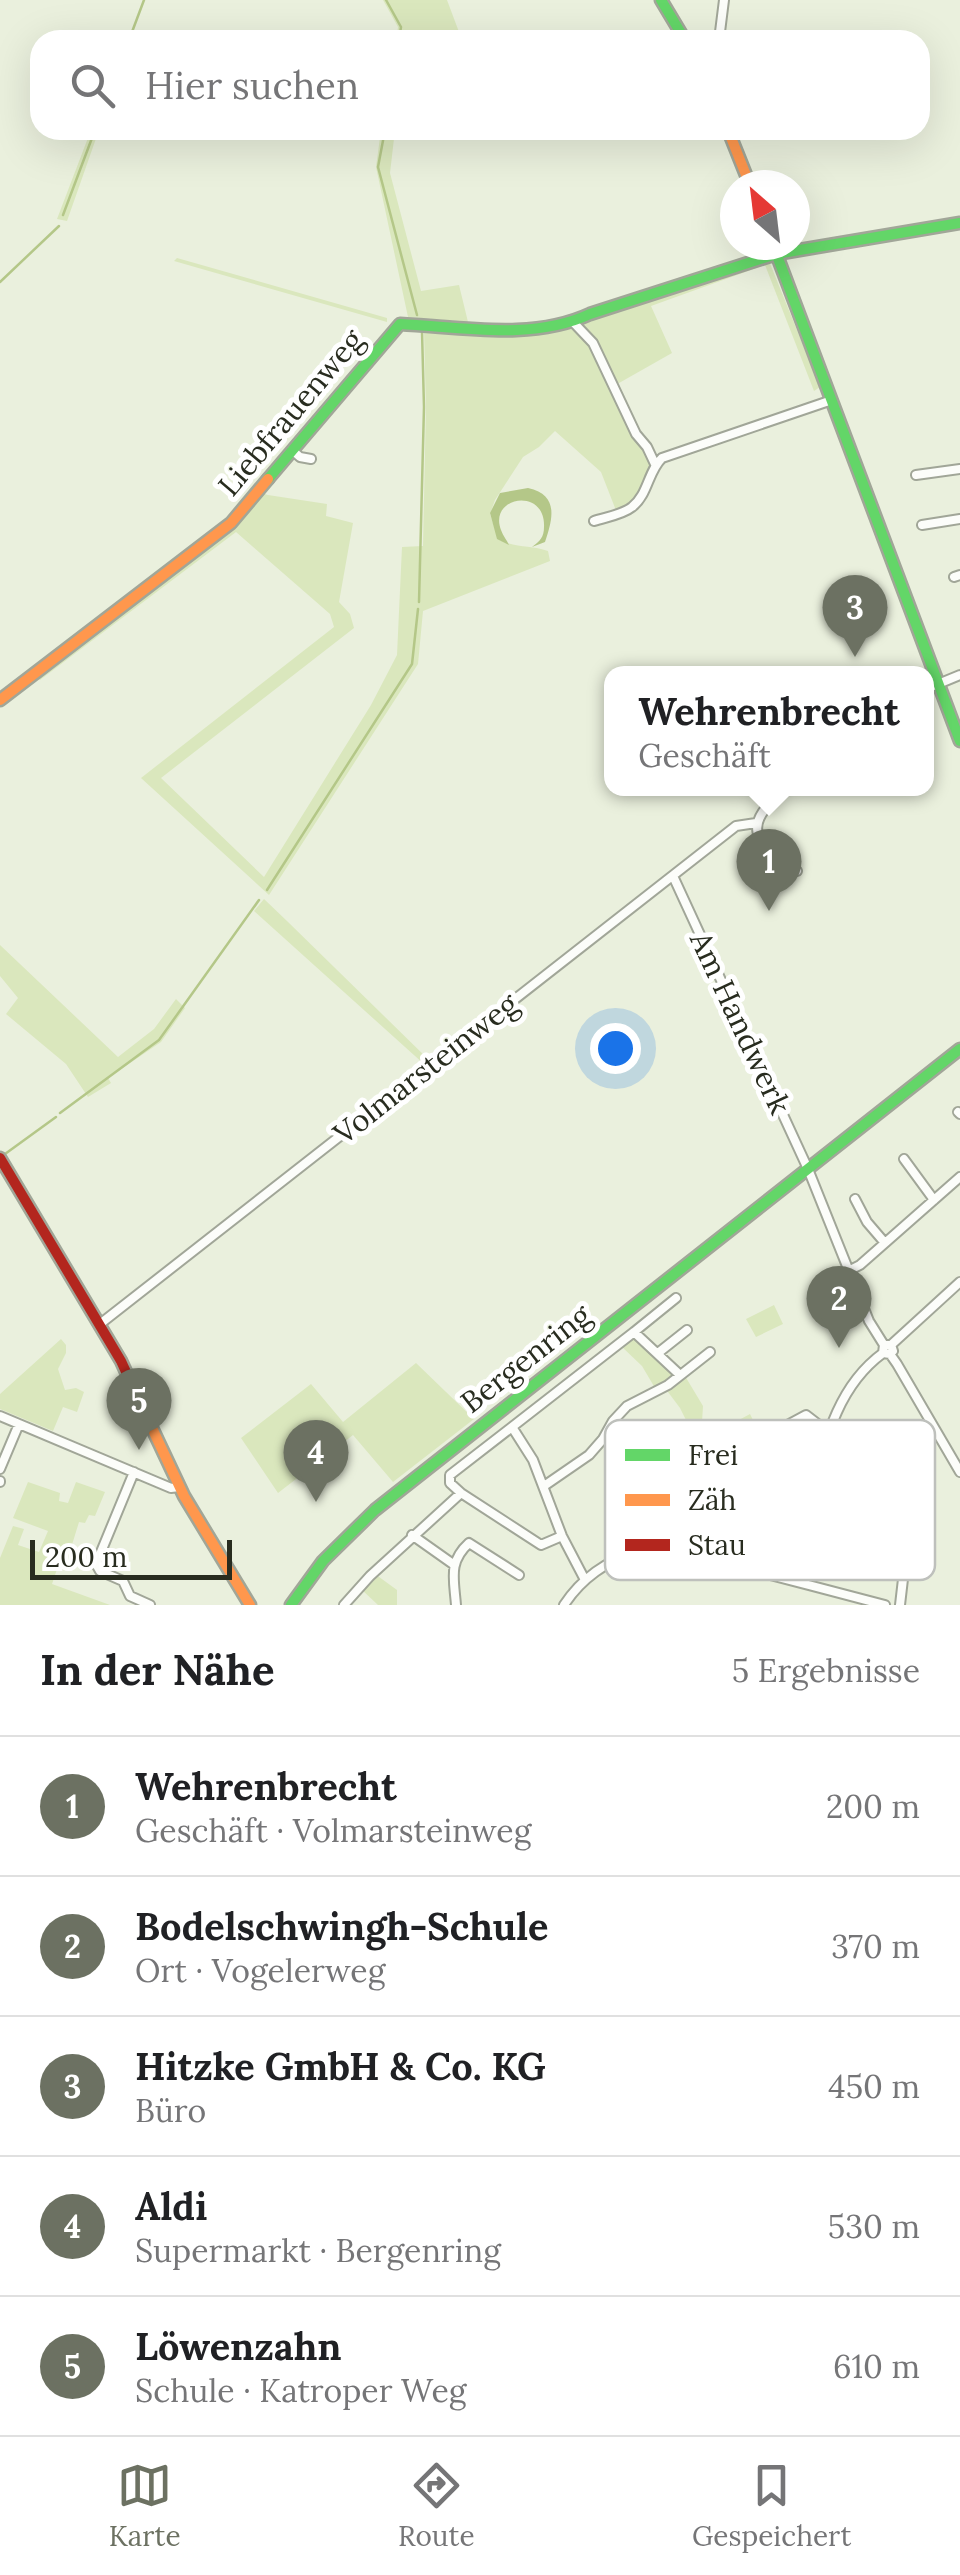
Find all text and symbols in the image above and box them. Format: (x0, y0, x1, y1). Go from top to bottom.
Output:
search box (30, 30, 930, 140)
icon: search (65, 58, 120, 113)
text: Hier suchen (145, 61, 359, 109)
north arrow (720, 170, 810, 260)
street label: Liebfrauenweg (209, 320, 373, 504)
pin: 3 (822, 574, 888, 657)
popup (604, 666, 934, 796)
text: Wehrenbrecht (638, 687, 900, 735)
text: Geschäft (638, 735, 771, 776)
pin: 1 (736, 828, 802, 911)
street label: Am Handwerk (682, 924, 800, 1120)
street label: Volmarsteinweg (325, 983, 527, 1153)
your location (590, 1023, 641, 1074)
pin: 2 (806, 1266, 872, 1348)
street label: Bergenring (453, 1295, 600, 1422)
pin: 5 (106, 1368, 172, 1450)
pin: 4 (284, 1420, 348, 1502)
legend (605, 1420, 935, 1580)
text: Frei (688, 1437, 738, 1473)
text: Zäh (688, 1482, 736, 1518)
text: Stau (688, 1527, 746, 1563)
scale bar (30, 1535, 232, 1580)
text: 200 m (45, 1539, 127, 1575)
text: In der Nähe (40, 1643, 275, 1697)
text: 5 Ergebnisse (732, 1650, 920, 1691)
text: Wehrenbrecht (135, 1762, 397, 1810)
text: 1 (66, 1786, 79, 1827)
text: 200 m (826, 1786, 920, 1827)
text: Geschäft · Volmarsteinweg (135, 1810, 531, 1851)
text: Bodelschwingh-Schule (135, 1902, 549, 1950)
text: 2 (64, 1926, 81, 1967)
text: 370 m (831, 1926, 920, 1967)
text: Ort · Vogelerweg (135, 1950, 385, 1991)
text: Hitzke GmbH & Co. KG (135, 2042, 546, 2090)
text: 3 (64, 2066, 81, 2107)
text: 450 m (828, 2066, 920, 2107)
text: Büro (135, 2090, 206, 2131)
text: Aldi (135, 2182, 207, 2230)
text: 4 (64, 2206, 81, 2247)
text: 530 m (828, 2206, 920, 2247)
text: Supermarkt · Bergenring (135, 2230, 501, 2271)
text: Löwenzahn (135, 2322, 342, 2370)
text: 5 (64, 2346, 81, 2387)
text: 610 m (833, 2346, 920, 2387)
text: Schule · Katroper Weg (135, 2370, 467, 2411)
tab: Karte (109, 2458, 181, 2554)
tab: Route (398, 2458, 475, 2554)
tab: Gespeichert (692, 2458, 851, 2554)

